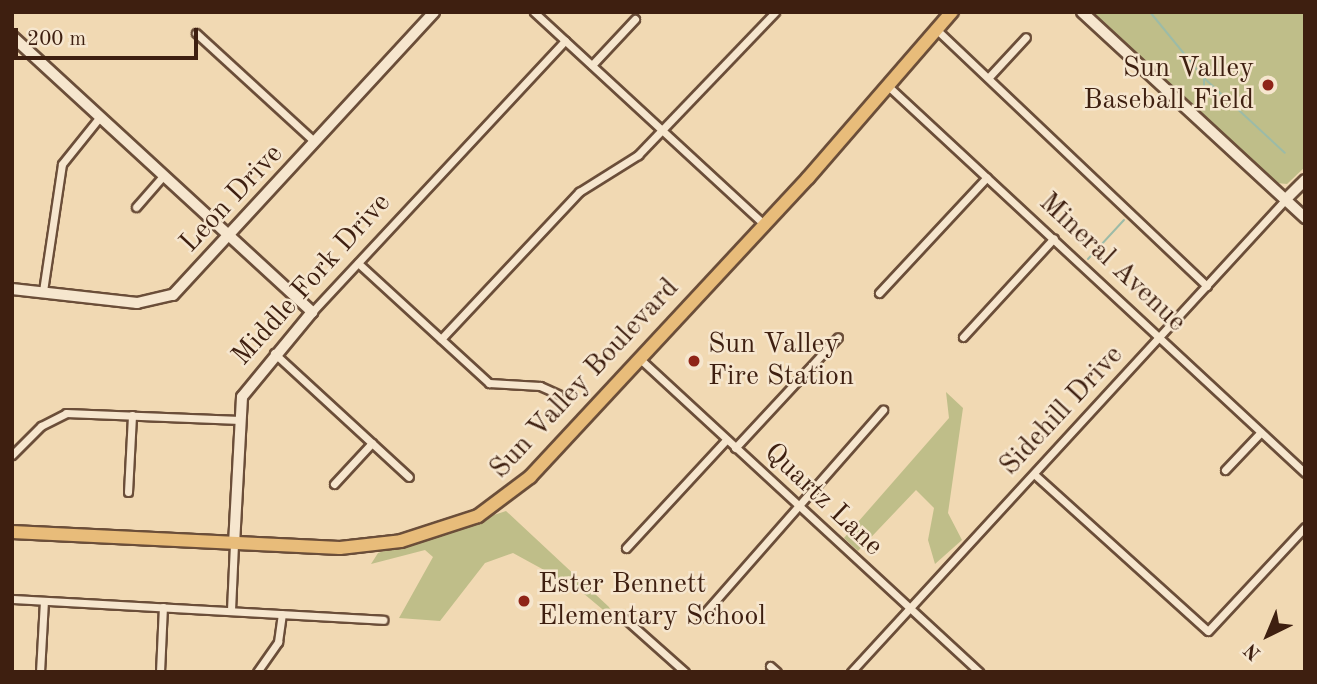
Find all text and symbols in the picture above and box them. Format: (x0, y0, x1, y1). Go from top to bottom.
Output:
scale bar (18, 14, 201, 58)
text: 200 m (27, 29, 86, 50)
place label: Sun Valley Baseball Field (1083, 52, 1254, 118)
marker: Sun Valley Baseball Field (1260, 77, 1276, 93)
street label: Leon Drive (173, 138, 291, 260)
street label: Mineral Avenue (1032, 186, 1192, 340)
street label: Middle Fork Drive (226, 187, 398, 373)
street label: Sun Valley Boulevard (483, 272, 687, 486)
place label: Sun Valley Fire Station (708, 328, 854, 394)
street label: Sidehill Drive (993, 339, 1131, 483)
marker: Sun Valley Fire Station (686, 353, 702, 369)
street label: Quartz Lane (757, 436, 889, 564)
place label: Ester Bennett Elementary School (538, 568, 766, 634)
marker: Ester Bennett Elementary School (516, 593, 532, 609)
north arrow (1233, 600, 1303, 670)
text: N (1242, 639, 1265, 663)

